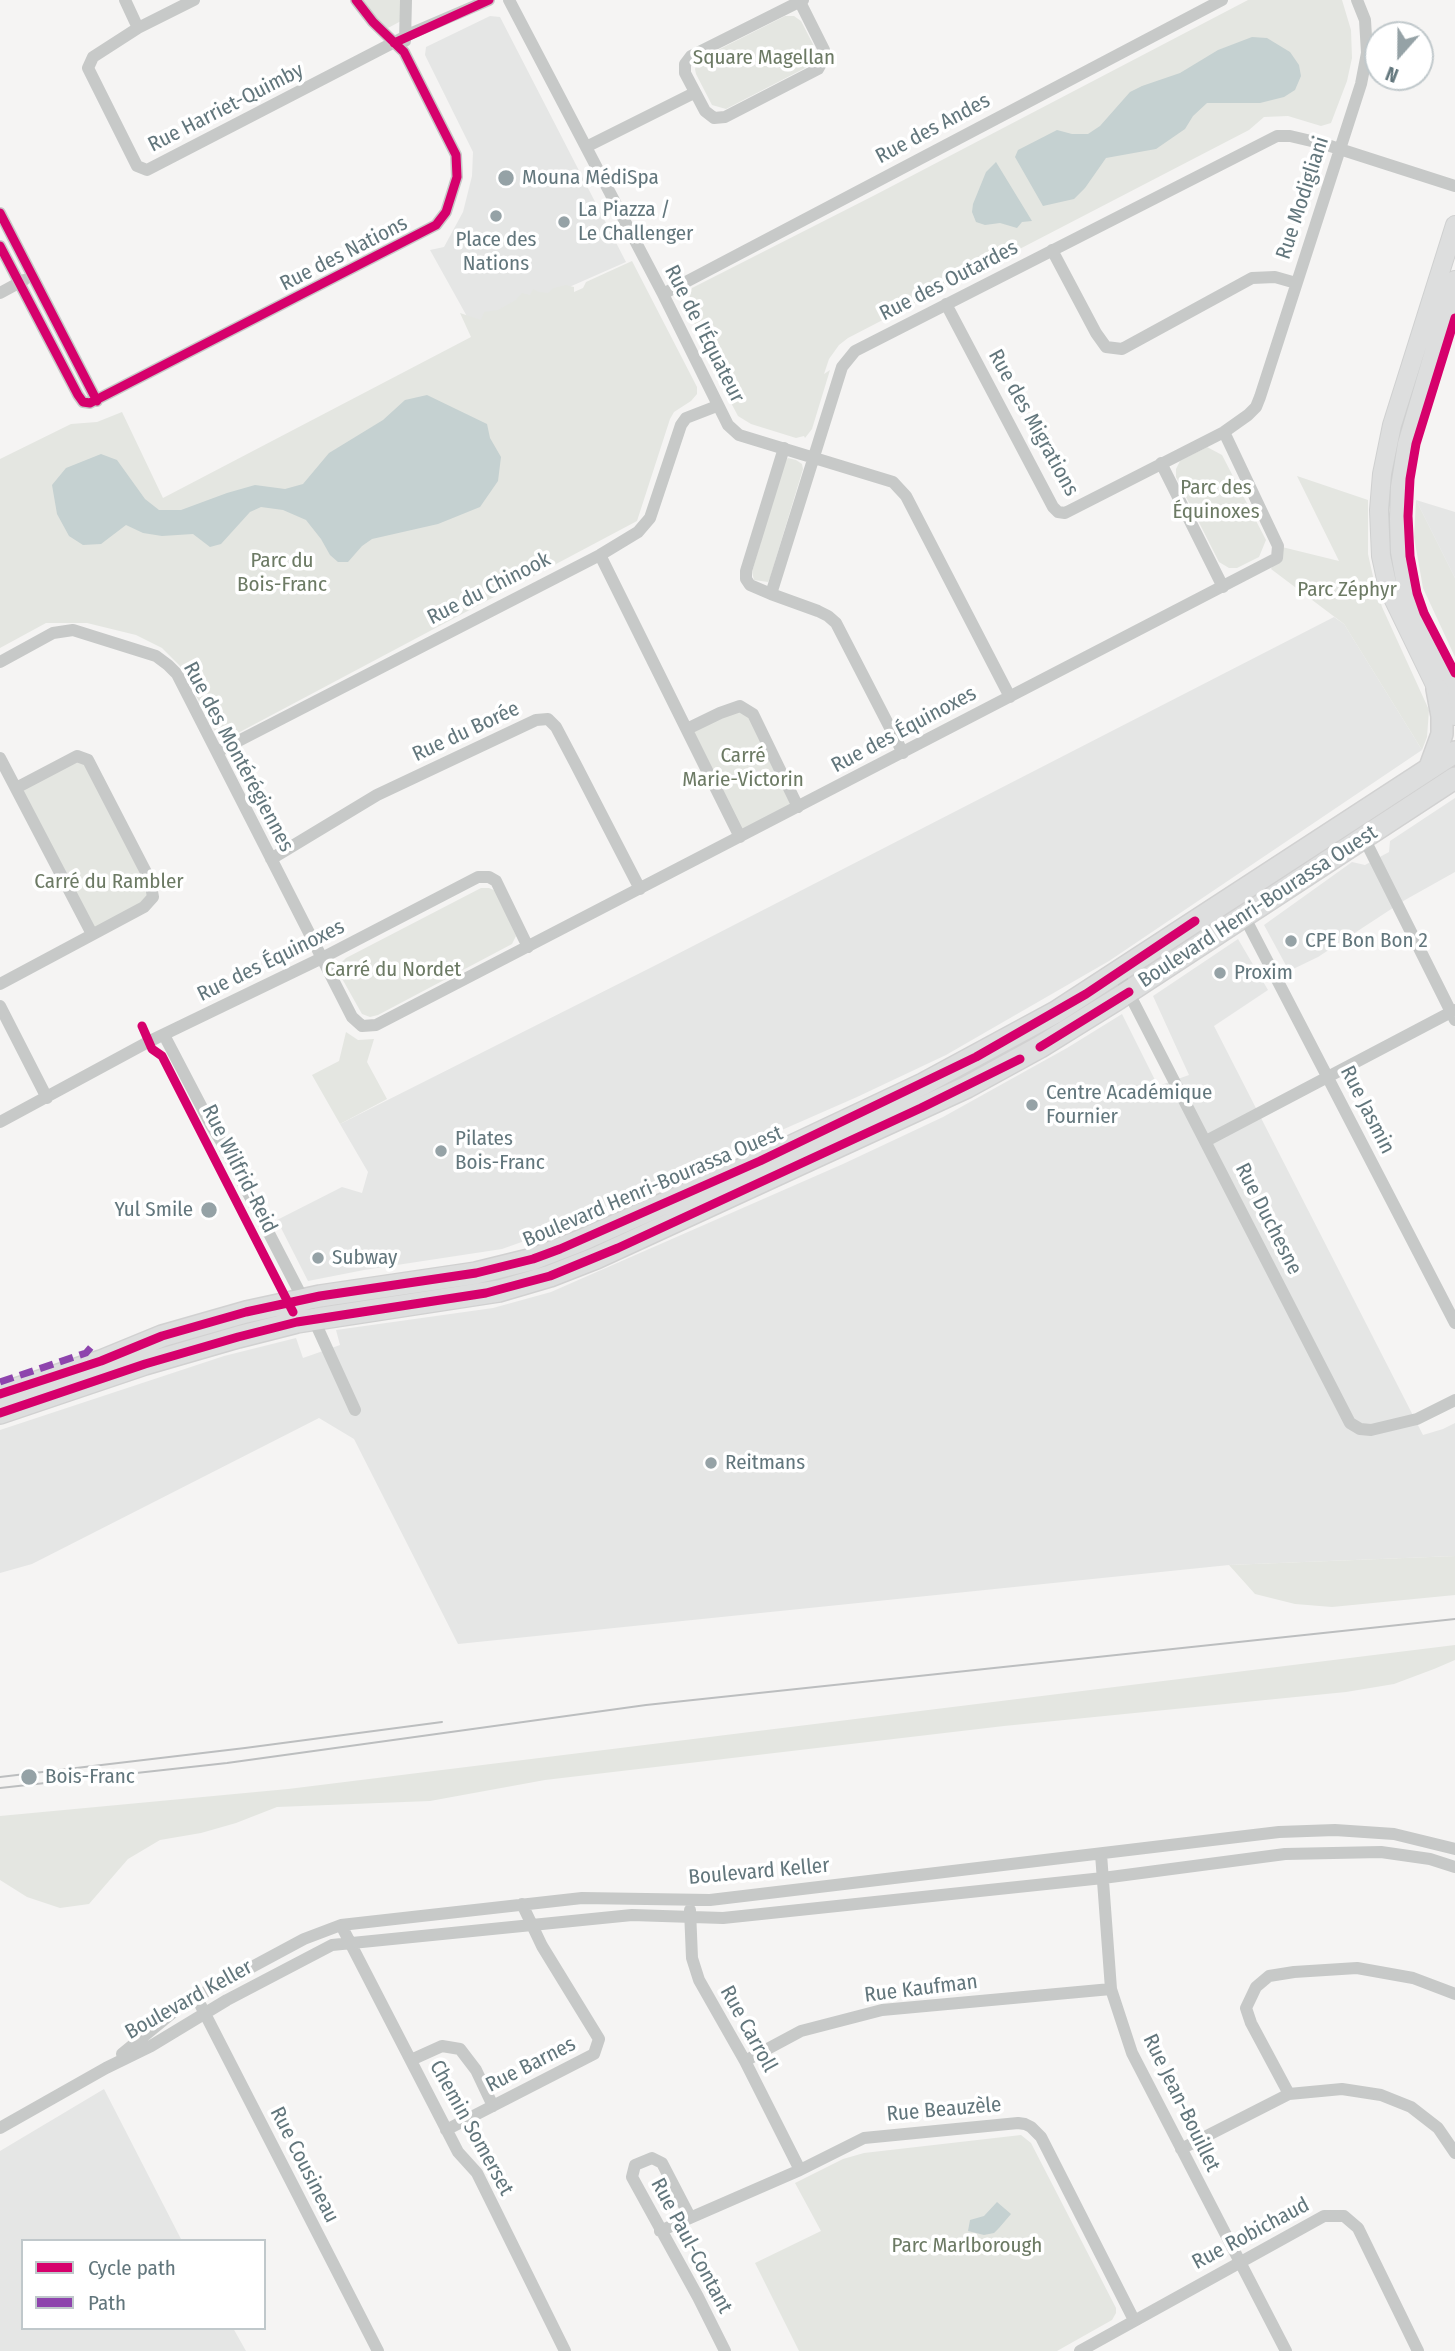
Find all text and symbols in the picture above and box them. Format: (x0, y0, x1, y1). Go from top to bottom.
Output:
north arrow (1364, 21, 1434, 91)
park label: Square Magellan (693, 45, 835, 71)
street label: Rue Harriet-Quimby (144, 58, 308, 158)
text: N (1383, 61, 1401, 87)
street label: Rue des Andes (871, 88, 995, 170)
street label: Rue Modigliani (1271, 133, 1335, 263)
place label: Mouna MédiSpa (522, 165, 659, 191)
marker: Mouna MédiSpa (496, 168, 516, 188)
place label: La Piazza / Le Challenger (578, 197, 693, 247)
marker: Place des Nations (488, 208, 504, 224)
street label: Rue des Nations (276, 211, 412, 297)
marker: La Piazza / Le Challenger (556, 214, 572, 230)
place label: Place des Nations (456, 227, 536, 277)
street label: Rue des Outardes (876, 235, 1022, 327)
street label: Rue de l'Équateur (659, 261, 749, 407)
street label: Rue des Migrations (982, 345, 1084, 501)
park label: Parc des Équinoxes (1172, 475, 1260, 525)
street label: Rue du Chinook (423, 547, 555, 631)
park label: Parc du Bois-Franc (237, 548, 327, 598)
park label: Parc Zéphyr (1297, 577, 1397, 603)
street label: Rue des Montérégiennes (177, 658, 299, 856)
street label: Rue des Équinoxes (827, 681, 981, 779)
street label: Rue du Borée (409, 696, 523, 768)
park label: Carré Marie-Victorin (682, 743, 804, 793)
street label: Boulevard Henri-Bourassa Ouest (1134, 820, 1382, 994)
park label: Carré du Rambler (34, 869, 184, 895)
street label: Rue des Équinoxes (193, 914, 349, 1008)
place label: CPE Bon Bon 2 (1305, 928, 1428, 954)
marker: CPE Bon Bon 2 (1283, 933, 1299, 949)
park label: Carré du Nordet (325, 957, 461, 983)
place label: Proxim (1234, 960, 1293, 986)
marker: Proxim (1212, 965, 1228, 981)
street label: Rue Jasmin (1334, 1062, 1400, 1158)
place label: Centre Académique Fournier (1046, 1080, 1212, 1130)
marker: Centre Académique Fournier (1024, 1097, 1040, 1113)
street label: Rue Wilfrid-Reid (196, 1101, 282, 1237)
street label: Boulevard Henri-Bourassa Ouest (519, 1121, 787, 1253)
place label: Pilates Bois-Franc (455, 1126, 545, 1176)
marker: Pilates Bois-Franc (433, 1143, 449, 1159)
street label: Rue Duchesne (1229, 1159, 1307, 1279)
place label: Yul Smile (114, 1197, 193, 1223)
marker: Yul Smile (199, 1200, 219, 1220)
place label: Subway (332, 1245, 397, 1271)
marker: Subway (310, 1250, 326, 1266)
place label: Reitmans (725, 1450, 805, 1476)
marker: Reitmans (703, 1455, 719, 1471)
place label: Bois-Franc (45, 1764, 135, 1790)
marker: Bois-Franc (19, 1767, 39, 1787)
street label: Boulevard Keller (687, 1853, 831, 1891)
street label: Boulevard Keller (121, 1955, 257, 2045)
street label: Rue Kaufman (863, 1970, 979, 2008)
street label: Rue Carroll (714, 1981, 782, 2077)
street label: Rue Jean-Bouillet (1137, 2030, 1225, 2176)
street label: Rue Barnes (482, 2032, 580, 2098)
street label: Chemin Somerset (423, 2056, 519, 2200)
street label: Rue Beauzèle (886, 2092, 1002, 2128)
street label: Rue Cousineau (264, 2103, 344, 2227)
street label: Rue Paul-Contant (645, 2174, 737, 2318)
street label: Rue Robichaud (1188, 2193, 1314, 2275)
park label: Parc Marlborough (892, 2233, 1042, 2259)
legend (21, 2239, 266, 2330)
text: Cycle path (88, 2255, 176, 2281)
text: Path (88, 2290, 126, 2316)

